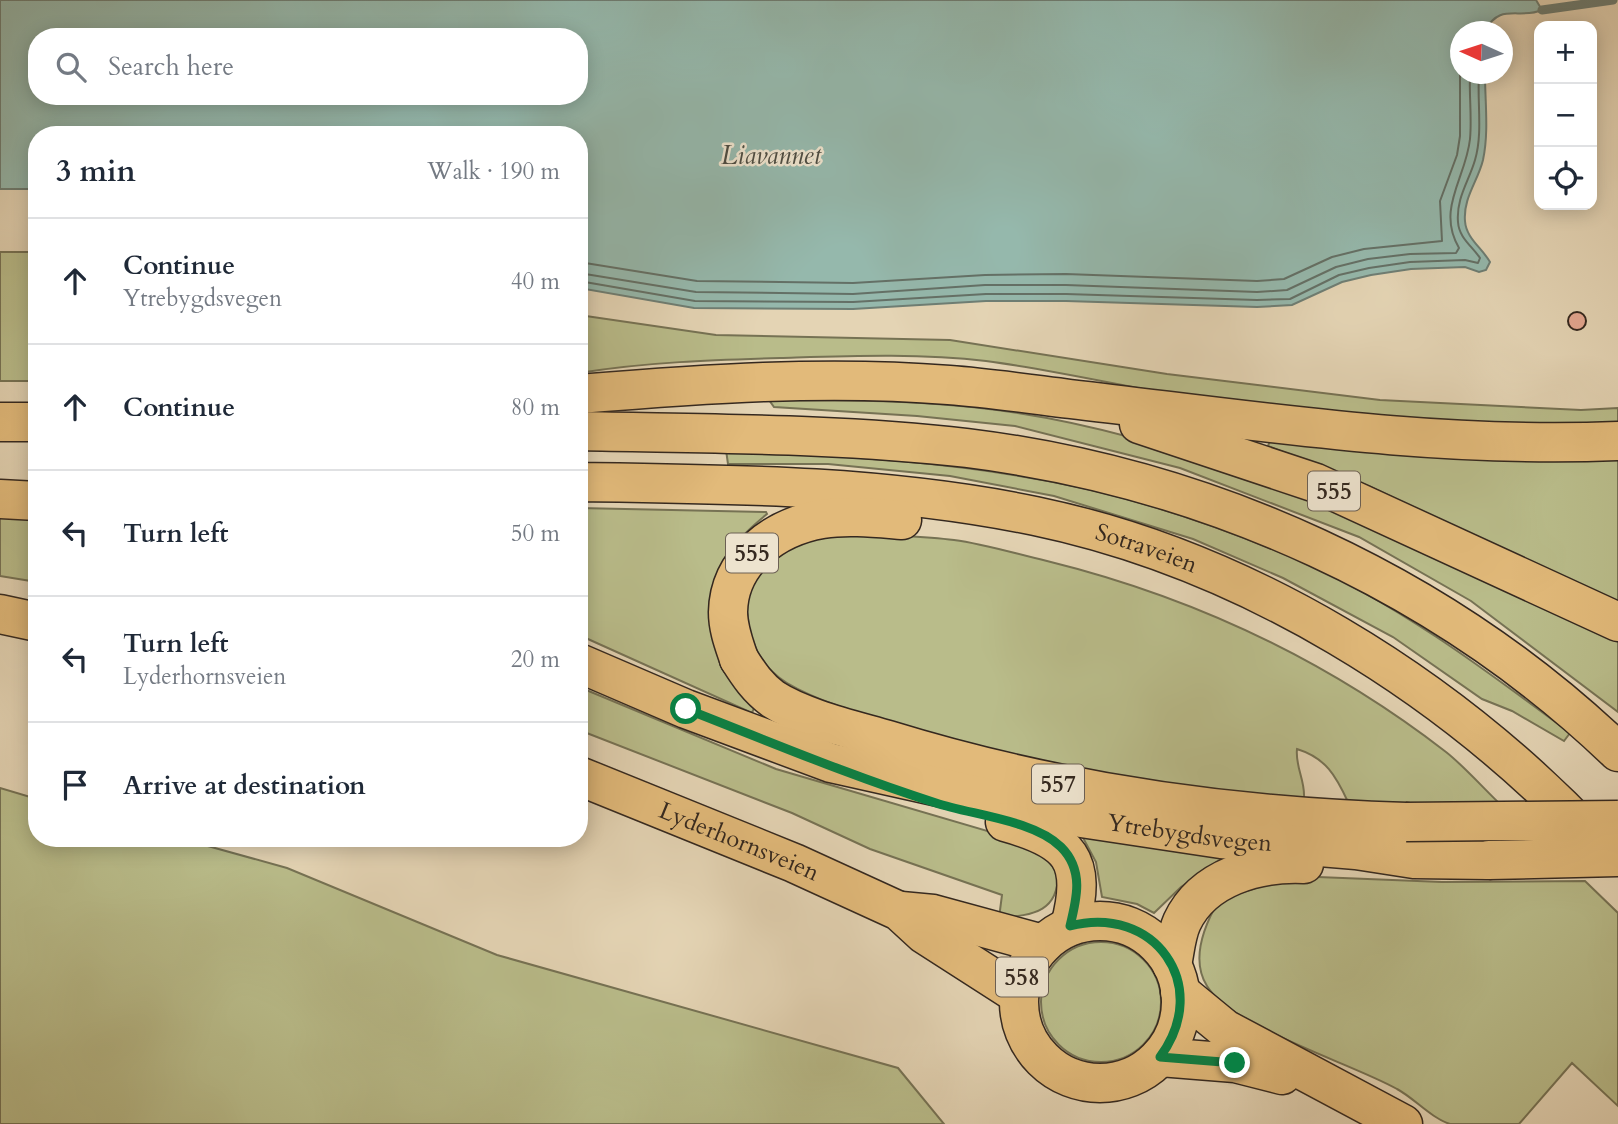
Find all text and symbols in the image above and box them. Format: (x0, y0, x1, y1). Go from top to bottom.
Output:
north arrow (1450, 21, 1513, 84)
map controls (1534, 21, 1597, 210)
button: + (1534, 21, 1597, 84)
search box (28, 28, 588, 105)
icon: search (52, 48, 90, 86)
text: Search here (108, 49, 234, 84)
button: − (1534, 84, 1597, 147)
water label: Liavannet (721, 138, 822, 173)
button: locate (1534, 147, 1597, 210)
text: 3 min (56, 151, 136, 192)
text: Walk · 190 m (427, 156, 560, 187)
text: Continue (123, 248, 235, 283)
icon: ahead (56, 262, 94, 300)
text: 40 m (511, 266, 560, 297)
text: Ytrebygdsvegen (123, 283, 282, 314)
icon: ahead (56, 388, 94, 426)
text: Continue (123, 390, 235, 425)
text: 80 m (511, 392, 560, 423)
road number: 555 (1308, 471, 1360, 510)
icon: left (56, 514, 94, 552)
street label: Sotraveien (1092, 515, 1203, 581)
text: Turn left (123, 516, 228, 551)
text: 50 m (511, 518, 560, 549)
road number: 555 (726, 534, 778, 572)
text: Turn left (123, 626, 228, 661)
icon: left (56, 640, 94, 678)
text: 20 m (511, 644, 560, 675)
text: Lyderhornsveien (123, 661, 286, 692)
route start (670, 693, 701, 724)
road number: 557 (1032, 764, 1084, 804)
icon: arrive (56, 766, 94, 804)
text: Arrive at destination (123, 768, 366, 803)
street label: Lyderhornsveien (654, 794, 825, 889)
street label: Ytrebygdsvegen (1105, 806, 1274, 860)
road number: 558 (996, 958, 1048, 996)
route end (1219, 1047, 1250, 1078)

